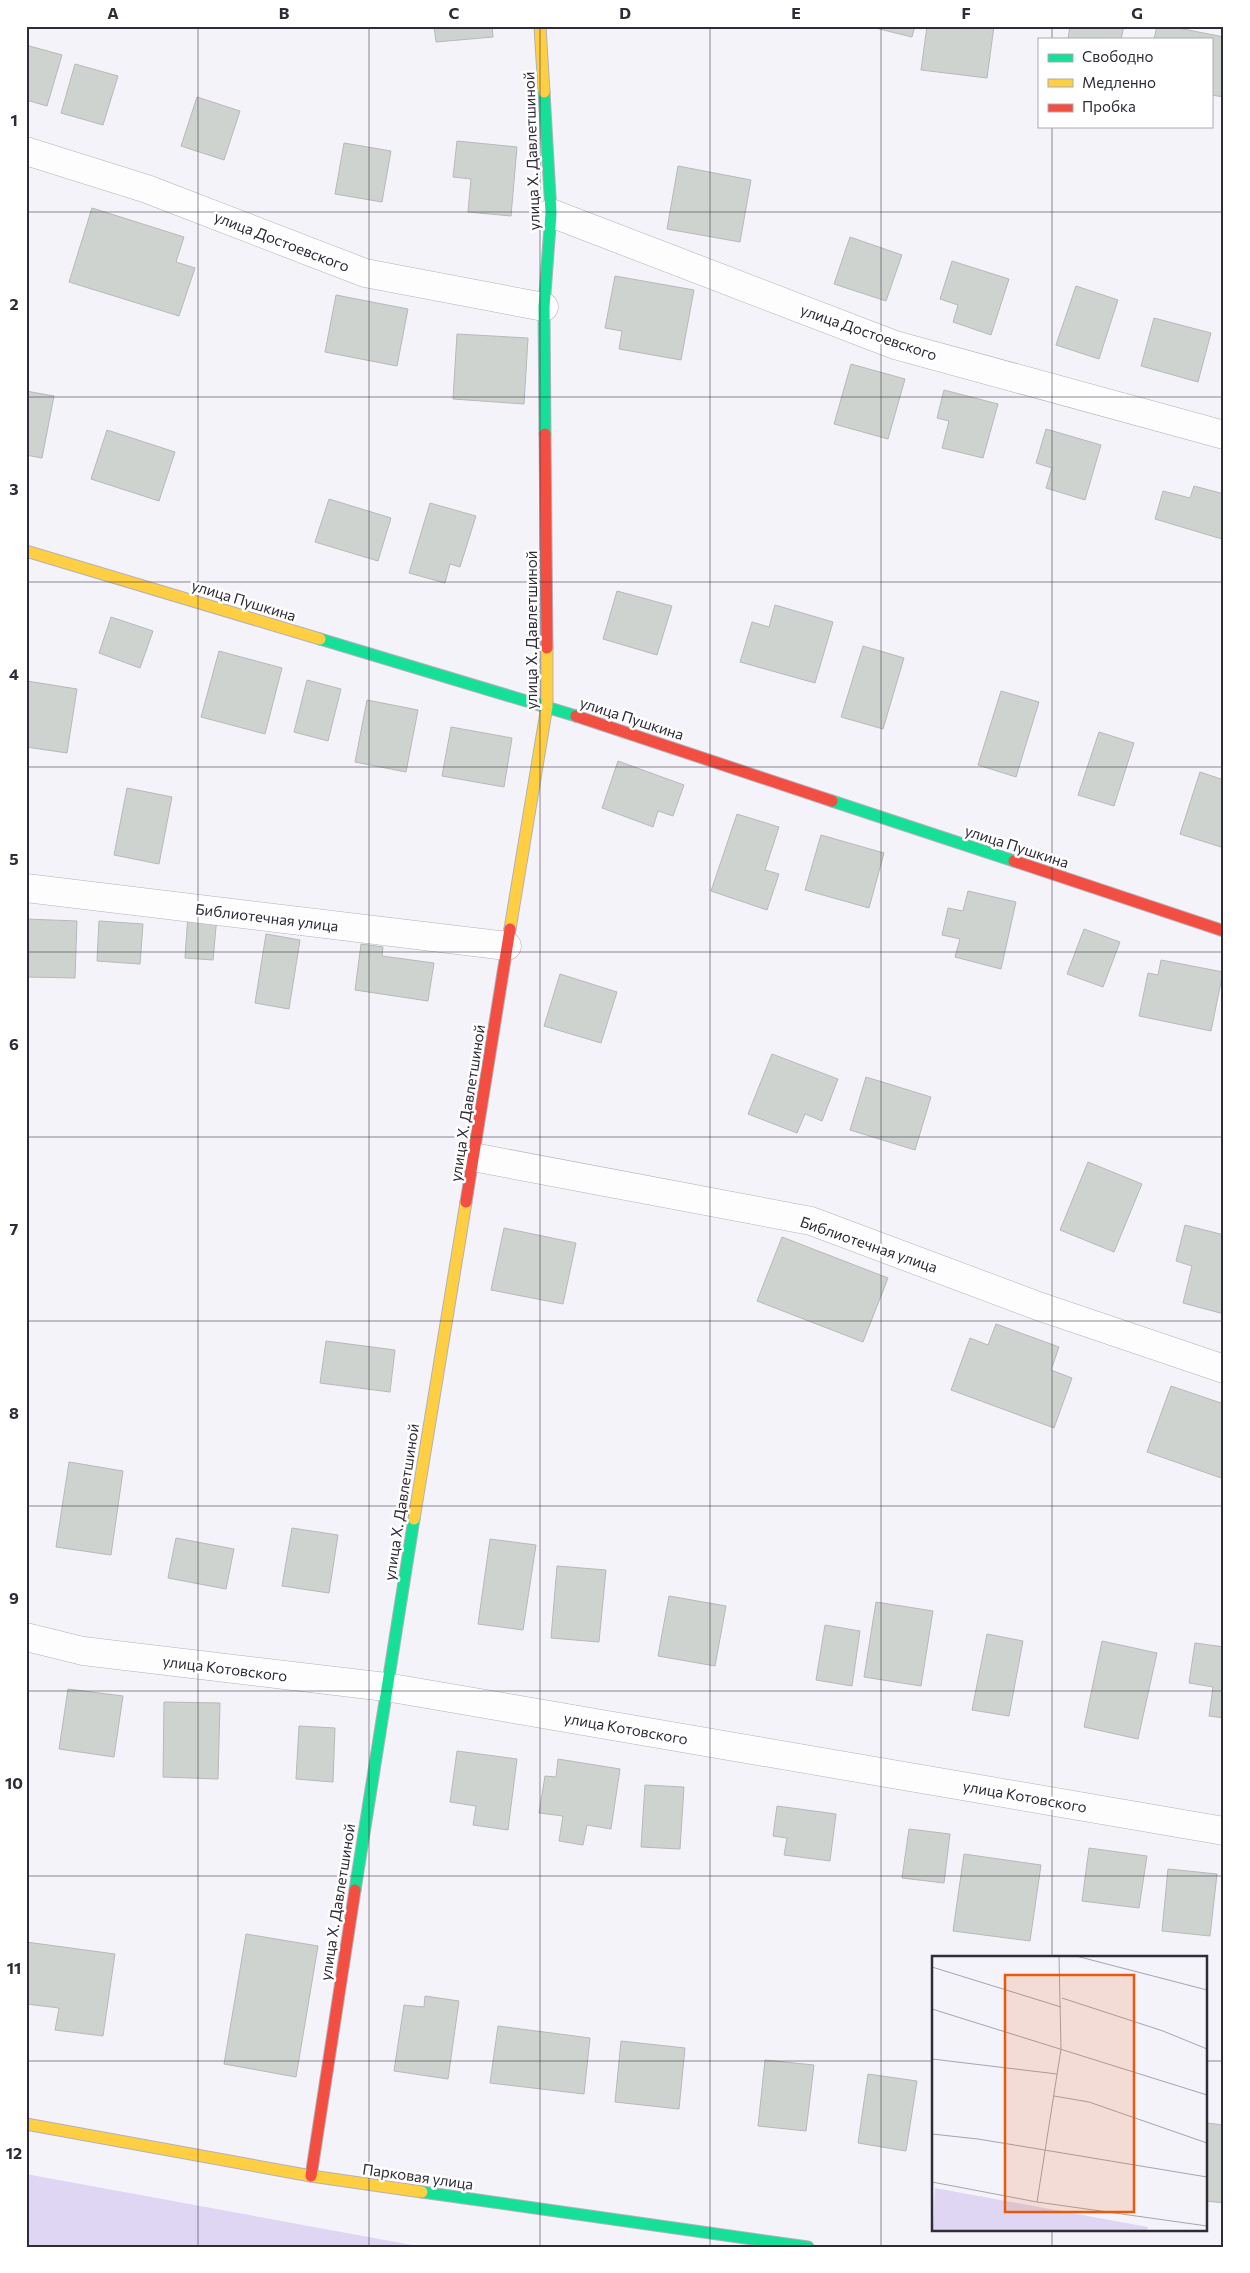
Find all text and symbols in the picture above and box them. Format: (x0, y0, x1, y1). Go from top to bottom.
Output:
text: A (107, 3, 119, 22)
text: B (279, 3, 290, 22)
text: C (449, 3, 460, 22)
text: D (619, 3, 631, 22)
text: E (791, 3, 801, 22)
text: F (961, 3, 971, 22)
text: G (1131, 3, 1143, 22)
legend (1038, 38, 1212, 128)
text: Свободно (1082, 47, 1153, 65)
street label: улица Х. Давлетшиной (519, 71, 543, 231)
text: Медленно (1082, 73, 1156, 91)
text: Пробка (1082, 97, 1136, 115)
text: 1 (10, 110, 18, 129)
street label: улица Достоевского (212, 207, 352, 275)
text: 2 (9, 294, 19, 313)
street label: улица Достоевского (798, 300, 940, 364)
text: 3 (9, 479, 19, 498)
street label: улица Х. Давлетшиной (522, 551, 540, 709)
street label: улица Пушкина (190, 576, 298, 624)
text: 4 (9, 664, 19, 683)
street label: улица Пушкина (578, 693, 686, 743)
street label: улица Пушкина (963, 821, 1071, 871)
text: 5 (9, 849, 19, 868)
street label: Библиотечная улица (194, 899, 340, 935)
street label: улица Х. Давлетшиной (446, 1023, 488, 1183)
text: 6 (9, 1034, 19, 1053)
street label: Библиотечная улица (798, 1212, 940, 1276)
text: 7 (10, 1219, 19, 1238)
text: 8 (9, 1403, 19, 1422)
street label: улица Х. Давлетшиной (380, 1422, 422, 1582)
text: 9 (9, 1588, 19, 1607)
street label: улица Котовского (162, 1651, 288, 1685)
street label: улица Котовского (563, 1708, 689, 1748)
text: 10 (5, 1773, 23, 1792)
street label: улица Котовского (962, 1776, 1088, 1816)
street label: улица Х. Давлетшиной (316, 1822, 358, 1982)
inset map (932, 1956, 1208, 2230)
text: 11 (7, 1958, 21, 1977)
text: 12 (6, 2143, 22, 2162)
street label: Парковая улица (361, 2159, 475, 2193)

